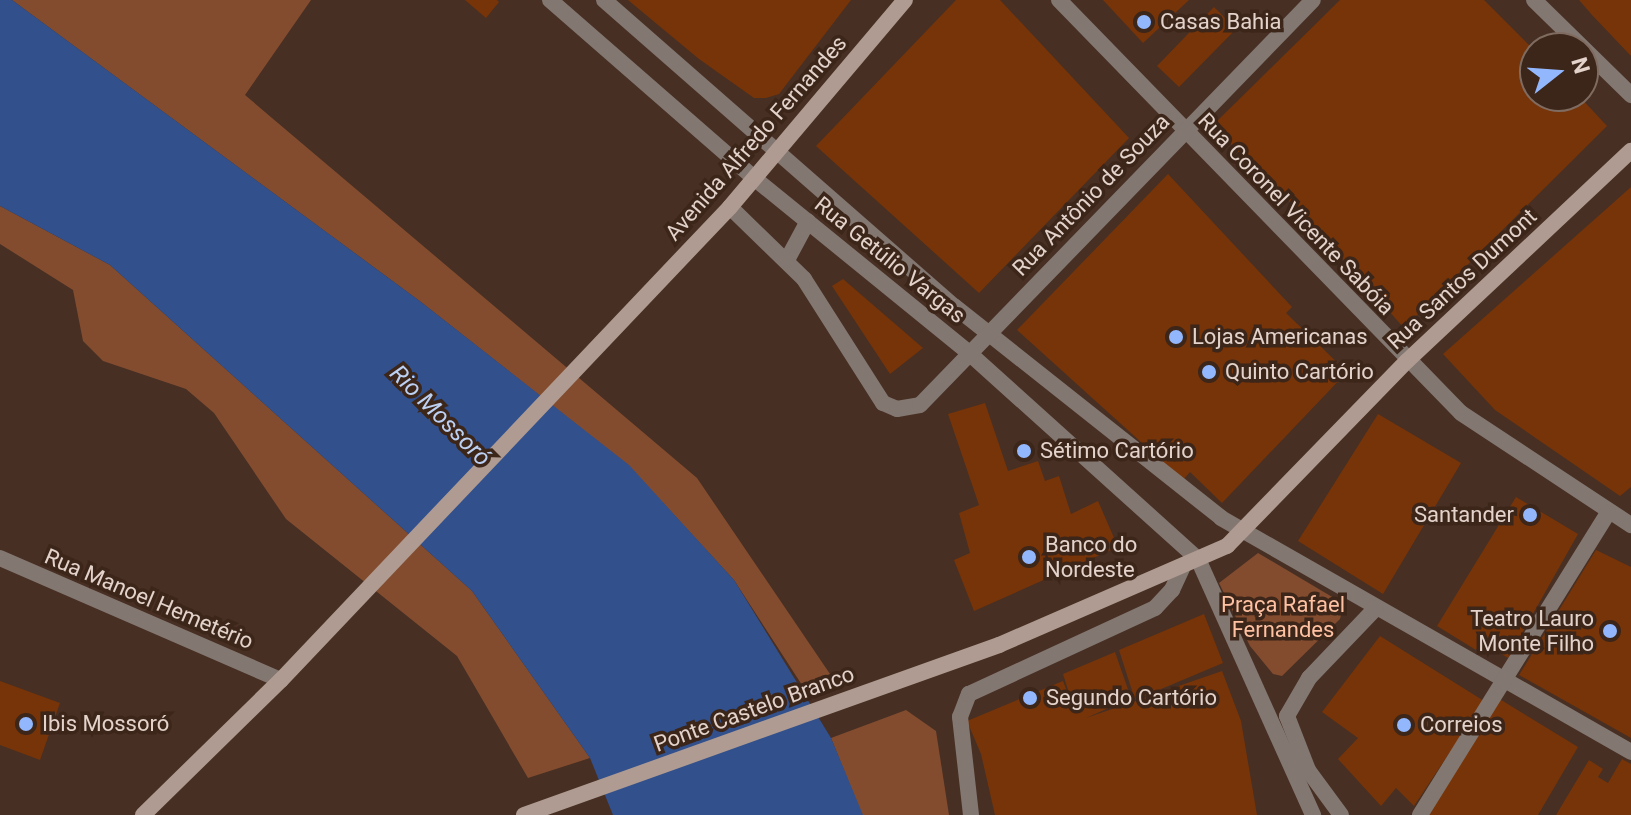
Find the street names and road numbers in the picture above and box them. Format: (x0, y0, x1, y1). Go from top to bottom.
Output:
street label: Avenida Alfredo Fernandes (660, 30, 852, 246)
street label: Rua Coronel Vicente Sabóia (1193, 107, 1399, 321)
street label: Rua Antônio de Souza (1007, 109, 1175, 281)
street label: Rua Getúlio Vargas (809, 191, 971, 329)
street label: Rua Santos Dumont (1382, 203, 1542, 355)
street label: Rua Manoel Hemetério (41, 543, 257, 655)
street label: Ponte Castelo Branco (650, 660, 858, 758)

